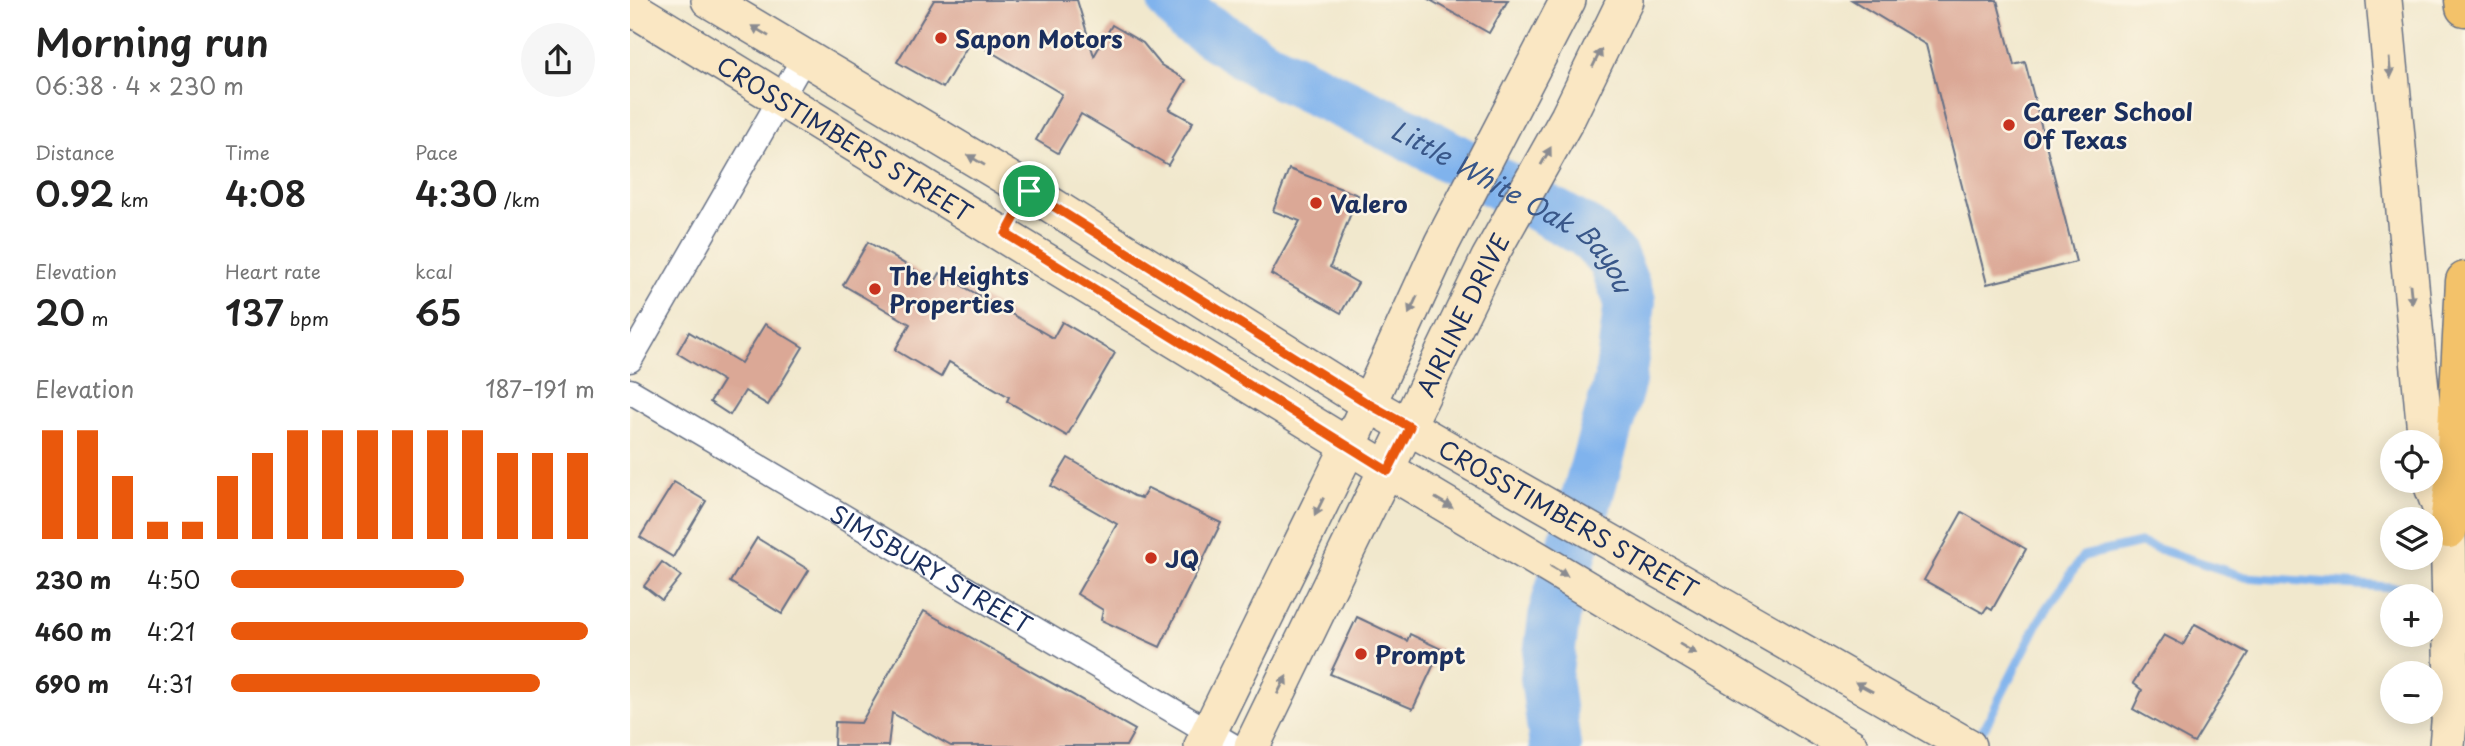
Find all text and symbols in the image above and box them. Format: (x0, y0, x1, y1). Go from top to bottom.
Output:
text: Morning run (35, 13, 269, 70)
place label: Sapon Motors (955, 20, 1123, 56)
button: share (521, 23, 595, 97)
one-way arrow (750, 24, 769, 37)
marker: Sapon Motors (933, 30, 949, 46)
street label: CROSSTIMBERS STREET (710, 46, 980, 231)
one-way arrow (1591, 48, 1602, 68)
one-way arrow (2385, 57, 2396, 79)
text: 06:38 · 4 × 230 m (35, 68, 244, 103)
place label: Career School Of Texas (2023, 93, 2193, 157)
water label: Little White Oak Bayou (1385, 110, 1644, 299)
marker: Career School Of Texas (2001, 117, 2017, 133)
text: Distance (35, 138, 115, 166)
text: Time (225, 138, 270, 166)
text: Pace (415, 138, 458, 166)
one-way arrow (1540, 146, 1552, 166)
one-way arrow (967, 153, 986, 166)
pin (999, 161, 1059, 221)
text: 0.92 (35, 166, 114, 219)
text: 4:08 (225, 166, 307, 219)
text: 4:30 (415, 166, 498, 219)
icon: arrive (1010, 172, 1048, 210)
text: km (114, 185, 149, 213)
text: /km (498, 185, 540, 213)
place label: Valero (1330, 185, 1408, 221)
marker: Valero (1308, 195, 1324, 211)
street label: AIRLINE DRIVE (1407, 226, 1518, 402)
text: Elevation (35, 257, 117, 285)
text: Heart rate (225, 257, 321, 285)
text: kcal (415, 257, 453, 285)
place label: The Heights Properties (889, 257, 1029, 321)
marker: The Heights Properties (867, 281, 883, 297)
one-way arrow (2406, 284, 2417, 306)
text: 20 (35, 285, 85, 338)
text: 137 (225, 285, 284, 338)
text: 65 (415, 285, 462, 338)
one-way arrow (1407, 295, 1419, 315)
text: m (85, 304, 109, 332)
text: bpm (284, 304, 329, 332)
text: Elevation (35, 371, 134, 406)
text: 187–191 m (485, 371, 595, 406)
street label: CROSSTIMBERS STREET (1432, 430, 1706, 607)
map controls (2380, 430, 2443, 724)
button: locate (2380, 430, 2443, 493)
street label: SIMSBURY STREET (824, 495, 1040, 642)
one-way arrow (1313, 497, 1324, 517)
one-way arrow (1435, 497, 1454, 509)
button: layers (2380, 507, 2443, 570)
place label: JQ (1165, 540, 1199, 576)
marker: JQ (1143, 550, 1159, 566)
text: 230 m (35, 562, 111, 597)
text: 4:50 (147, 562, 200, 597)
one-way arrow (1549, 564, 1568, 577)
button: + (2380, 584, 2443, 647)
text: 460 m (35, 614, 112, 649)
text: 4:21 (147, 614, 195, 649)
place label: Prompt (1375, 636, 1466, 672)
one-way arrow (1679, 643, 1698, 655)
marker: Prompt (1353, 646, 1369, 662)
button: − (2380, 661, 2443, 724)
text: 690 m (35, 666, 109, 701)
text: 4:31 (147, 666, 193, 701)
one-way arrow (1277, 675, 1288, 695)
one-way arrow (1854, 681, 1874, 693)

